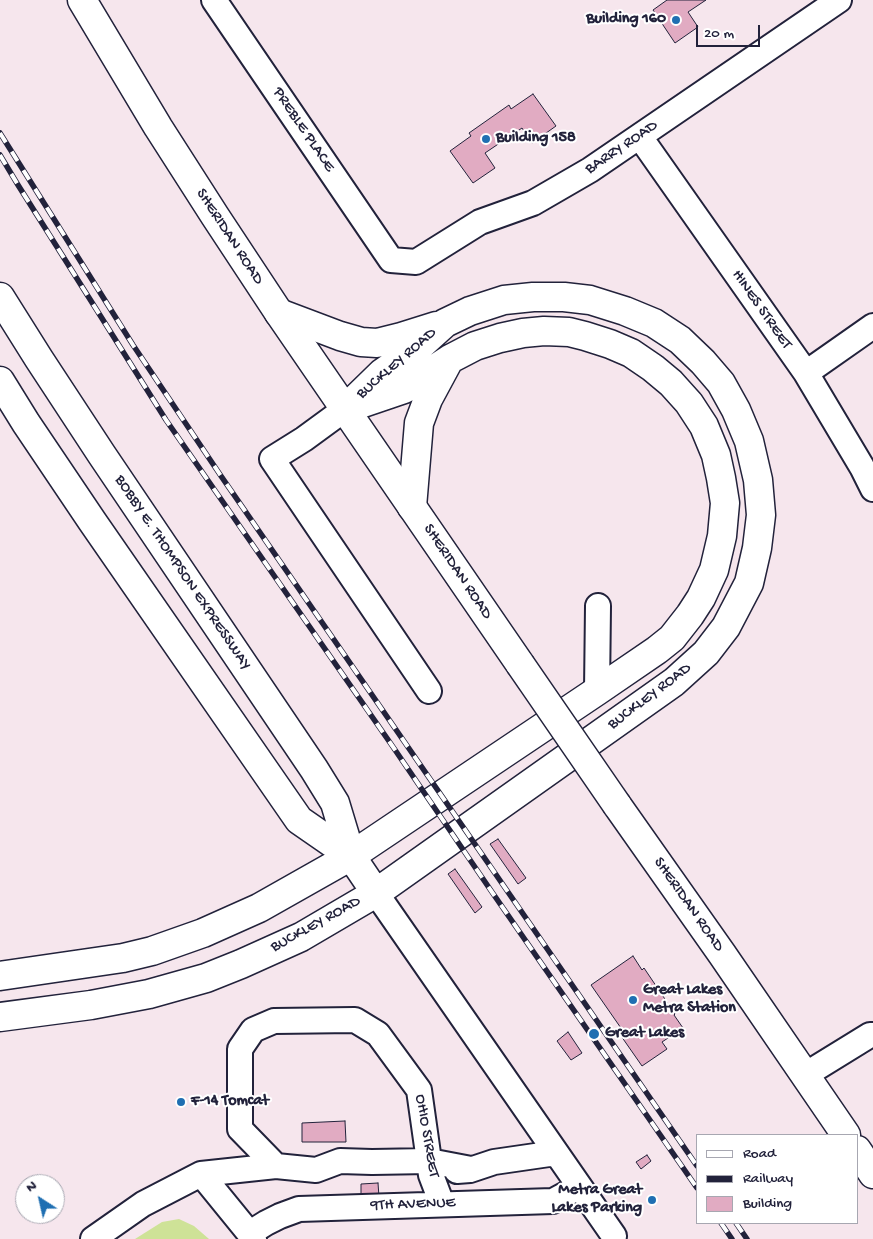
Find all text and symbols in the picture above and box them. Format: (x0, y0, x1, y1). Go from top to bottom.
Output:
place label: Building 160 (586, 10, 666, 30)
marker: Building 160 (670, 14, 682, 26)
scale bar (698, 15, 762, 47)
text: 20 m (704, 25, 734, 43)
street label: PREBLE PLACE (268, 84, 338, 176)
street label: BARRY ROAD (582, 117, 662, 179)
place label: Building 158 (496, 129, 576, 149)
marker: Building 158 (480, 133, 492, 145)
street label: SHERIDAN ROAD (191, 185, 267, 289)
street label: HINES STREET (727, 267, 795, 353)
street label: BUCKLEY ROAD (353, 324, 441, 404)
street label: BOBBY E. THOMPSON EXPRESSWAY (109, 472, 255, 674)
street label: SHERIDAN ROAD (418, 521, 496, 623)
street label: BUCKLEY ROAD (604, 659, 696, 735)
street label: SHERIDAN ROAD (648, 854, 728, 956)
street label: BUCKLEY ROAD (268, 892, 364, 958)
place label: Great Lakes Metra Station (643, 981, 736, 1019)
marker: Great Lakes Metra Station (627, 994, 639, 1006)
place label: Great Lakes (605, 1024, 684, 1044)
marker: Great Lakes (587, 1027, 601, 1041)
place label: F-14 Tomcat (191, 1092, 269, 1112)
street label: OHIO STREET (409, 1093, 443, 1179)
marker: F-14 Tomcat (175, 1096, 187, 1108)
legend (696, 1134, 858, 1224)
text: Road (743, 1145, 776, 1163)
text: Railway (743, 1170, 793, 1188)
north arrow (15, 1174, 65, 1224)
text: N (23, 1178, 40, 1197)
place label: Metra Great Lakes Parking (552, 1181, 642, 1219)
street label: 9TH AVENUE (370, 1194, 456, 1216)
marker: Metra Great Lakes Parking (646, 1194, 658, 1206)
text: Building (743, 1195, 792, 1213)

